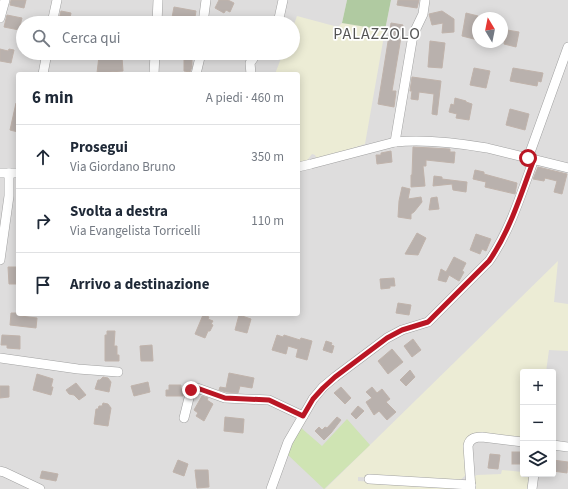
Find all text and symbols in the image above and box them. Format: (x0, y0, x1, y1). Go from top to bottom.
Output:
north arrow (472, 12, 508, 48)
search box (16, 16, 300, 60)
district label: PALAZZOLO (333, 23, 421, 45)
icon: search (30, 27, 52, 49)
text: Cerca qui (62, 28, 121, 49)
text: 6 min (32, 86, 73, 110)
text: A piedi · 460 m (206, 89, 284, 107)
text: Prosegui (70, 137, 128, 158)
icon: ahead (32, 146, 54, 168)
text: 350 m (251, 148, 284, 166)
route start (519, 149, 537, 167)
text: Via Giordano Bruno (70, 158, 176, 176)
text: Svolta a destra (70, 201, 168, 222)
icon: right (32, 210, 54, 232)
text: 110 m (251, 212, 284, 230)
text: Via Evangelista Torricelli (70, 222, 200, 240)
icon: arrive (32, 274, 54, 296)
text: Arrivo a destinazione (70, 274, 209, 295)
map controls (520, 369, 556, 477)
button: + (520, 369, 556, 405)
route end (182, 381, 200, 399)
button: − (520, 405, 556, 441)
button: layers (520, 441, 556, 477)

